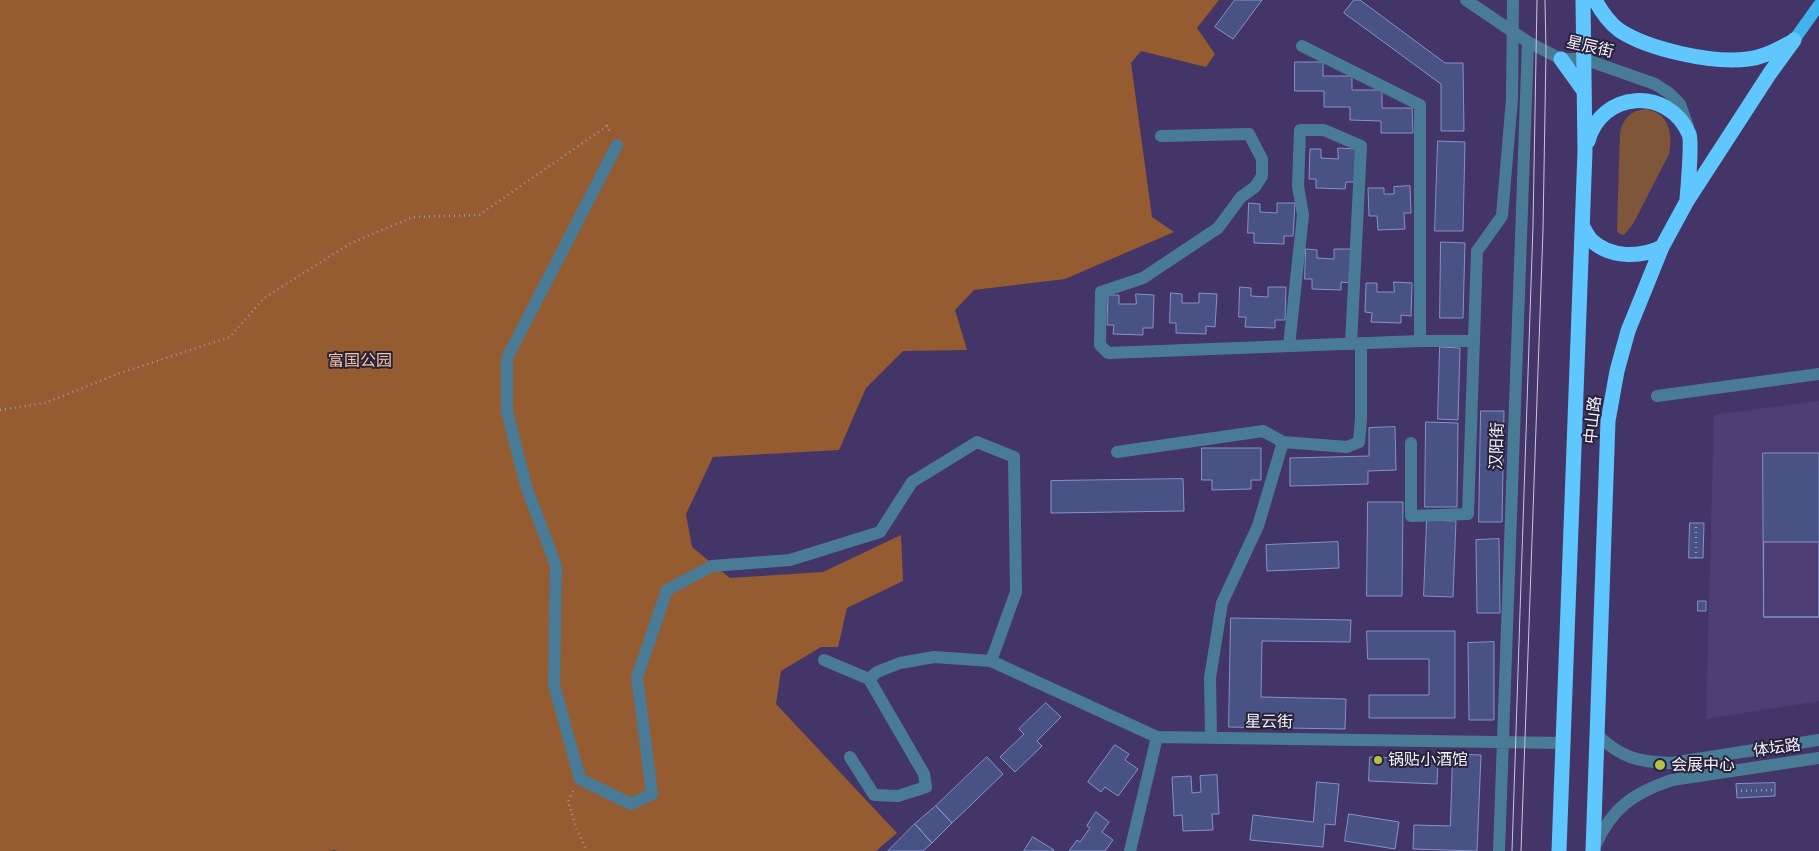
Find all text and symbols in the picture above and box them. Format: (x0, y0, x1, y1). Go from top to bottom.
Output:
street label: 星辰街 (1564, 32, 1616, 62)
park label: 富国公园 (328, 351, 392, 371)
street label: 中山路 (1581, 395, 1605, 445)
street label: 汉阳街 (1487, 422, 1507, 470)
street label: 星云街 (1245, 712, 1293, 732)
street label: 体坛路 (1752, 735, 1802, 761)
place label: 锅贴小酒馆 (1388, 750, 1468, 770)
marker: 锅贴小酒馆 (1372, 754, 1384, 766)
place label: 会展中心 (1671, 755, 1735, 775)
marker: 会展中心 (1653, 758, 1667, 772)

